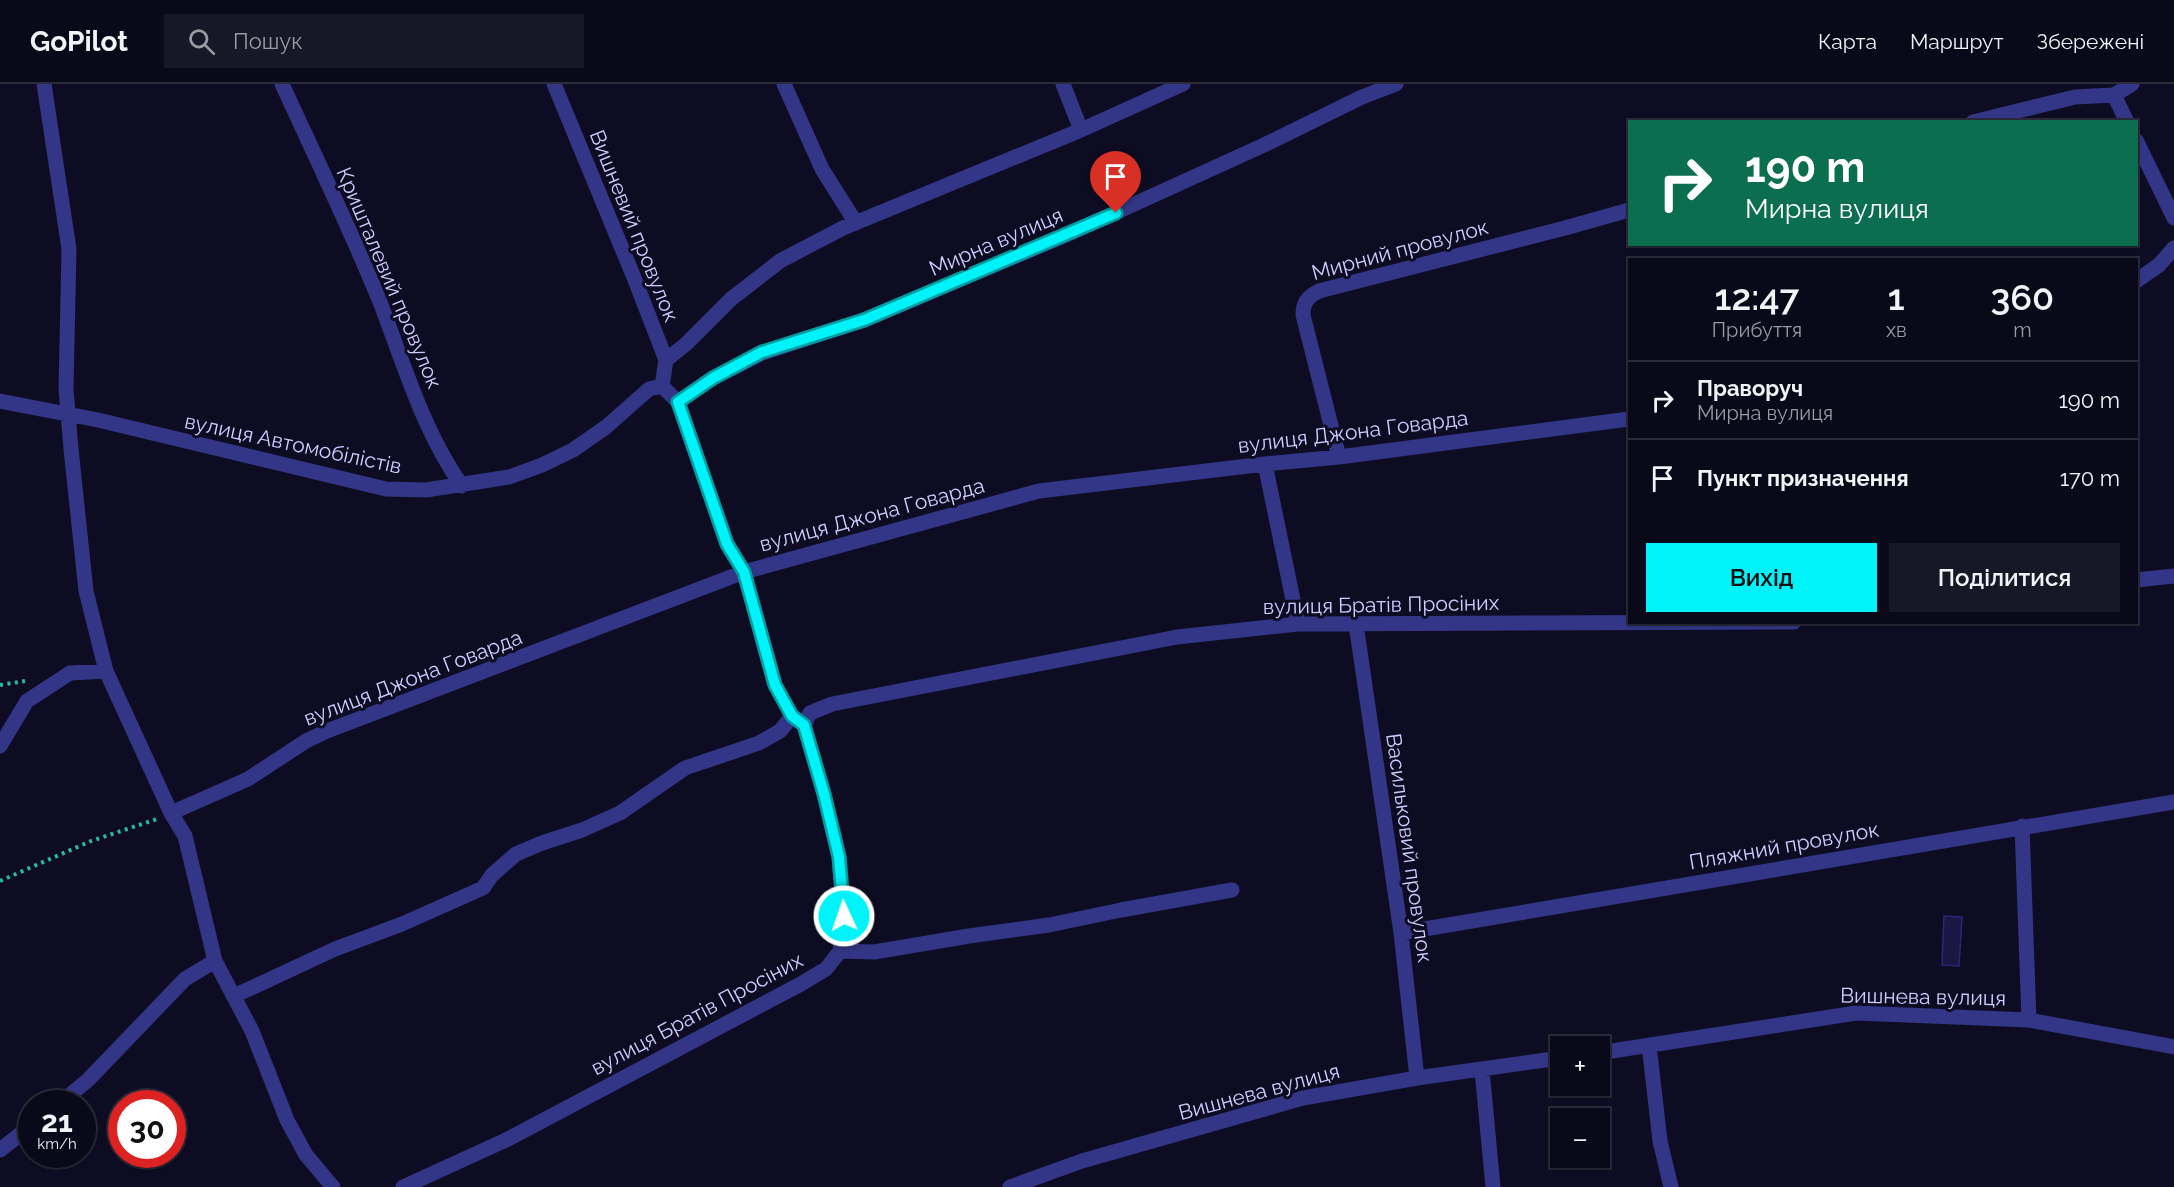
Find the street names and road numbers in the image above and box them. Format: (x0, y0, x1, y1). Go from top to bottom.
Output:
street label: Вишневий провулок (585, 126, 684, 325)
street label: Кришталевий провулок (331, 163, 448, 392)
street label: Мирна вулиця (925, 202, 1066, 281)
street label: Мирний провулок (1309, 214, 1491, 285)
street label: вулиця Джона Говарда (1236, 405, 1470, 458)
street label: вулиця Автомобілістів (182, 408, 404, 479)
street label: вулиця Джона Говарда (757, 472, 987, 557)
street label: вулиця Братів Просіних (1263, 590, 1500, 619)
street label: вулиця Джона Говарда (300, 624, 526, 731)
street label: Васильковий провулок (1381, 732, 1438, 964)
street label: Пляжний провулок (1687, 816, 1881, 875)
street label: вулиця Братів Просіних (587, 947, 807, 1080)
street label: Вишнева вулиця (1840, 983, 2006, 1010)
street label: Вишнева вулиця (1176, 1058, 1342, 1125)

